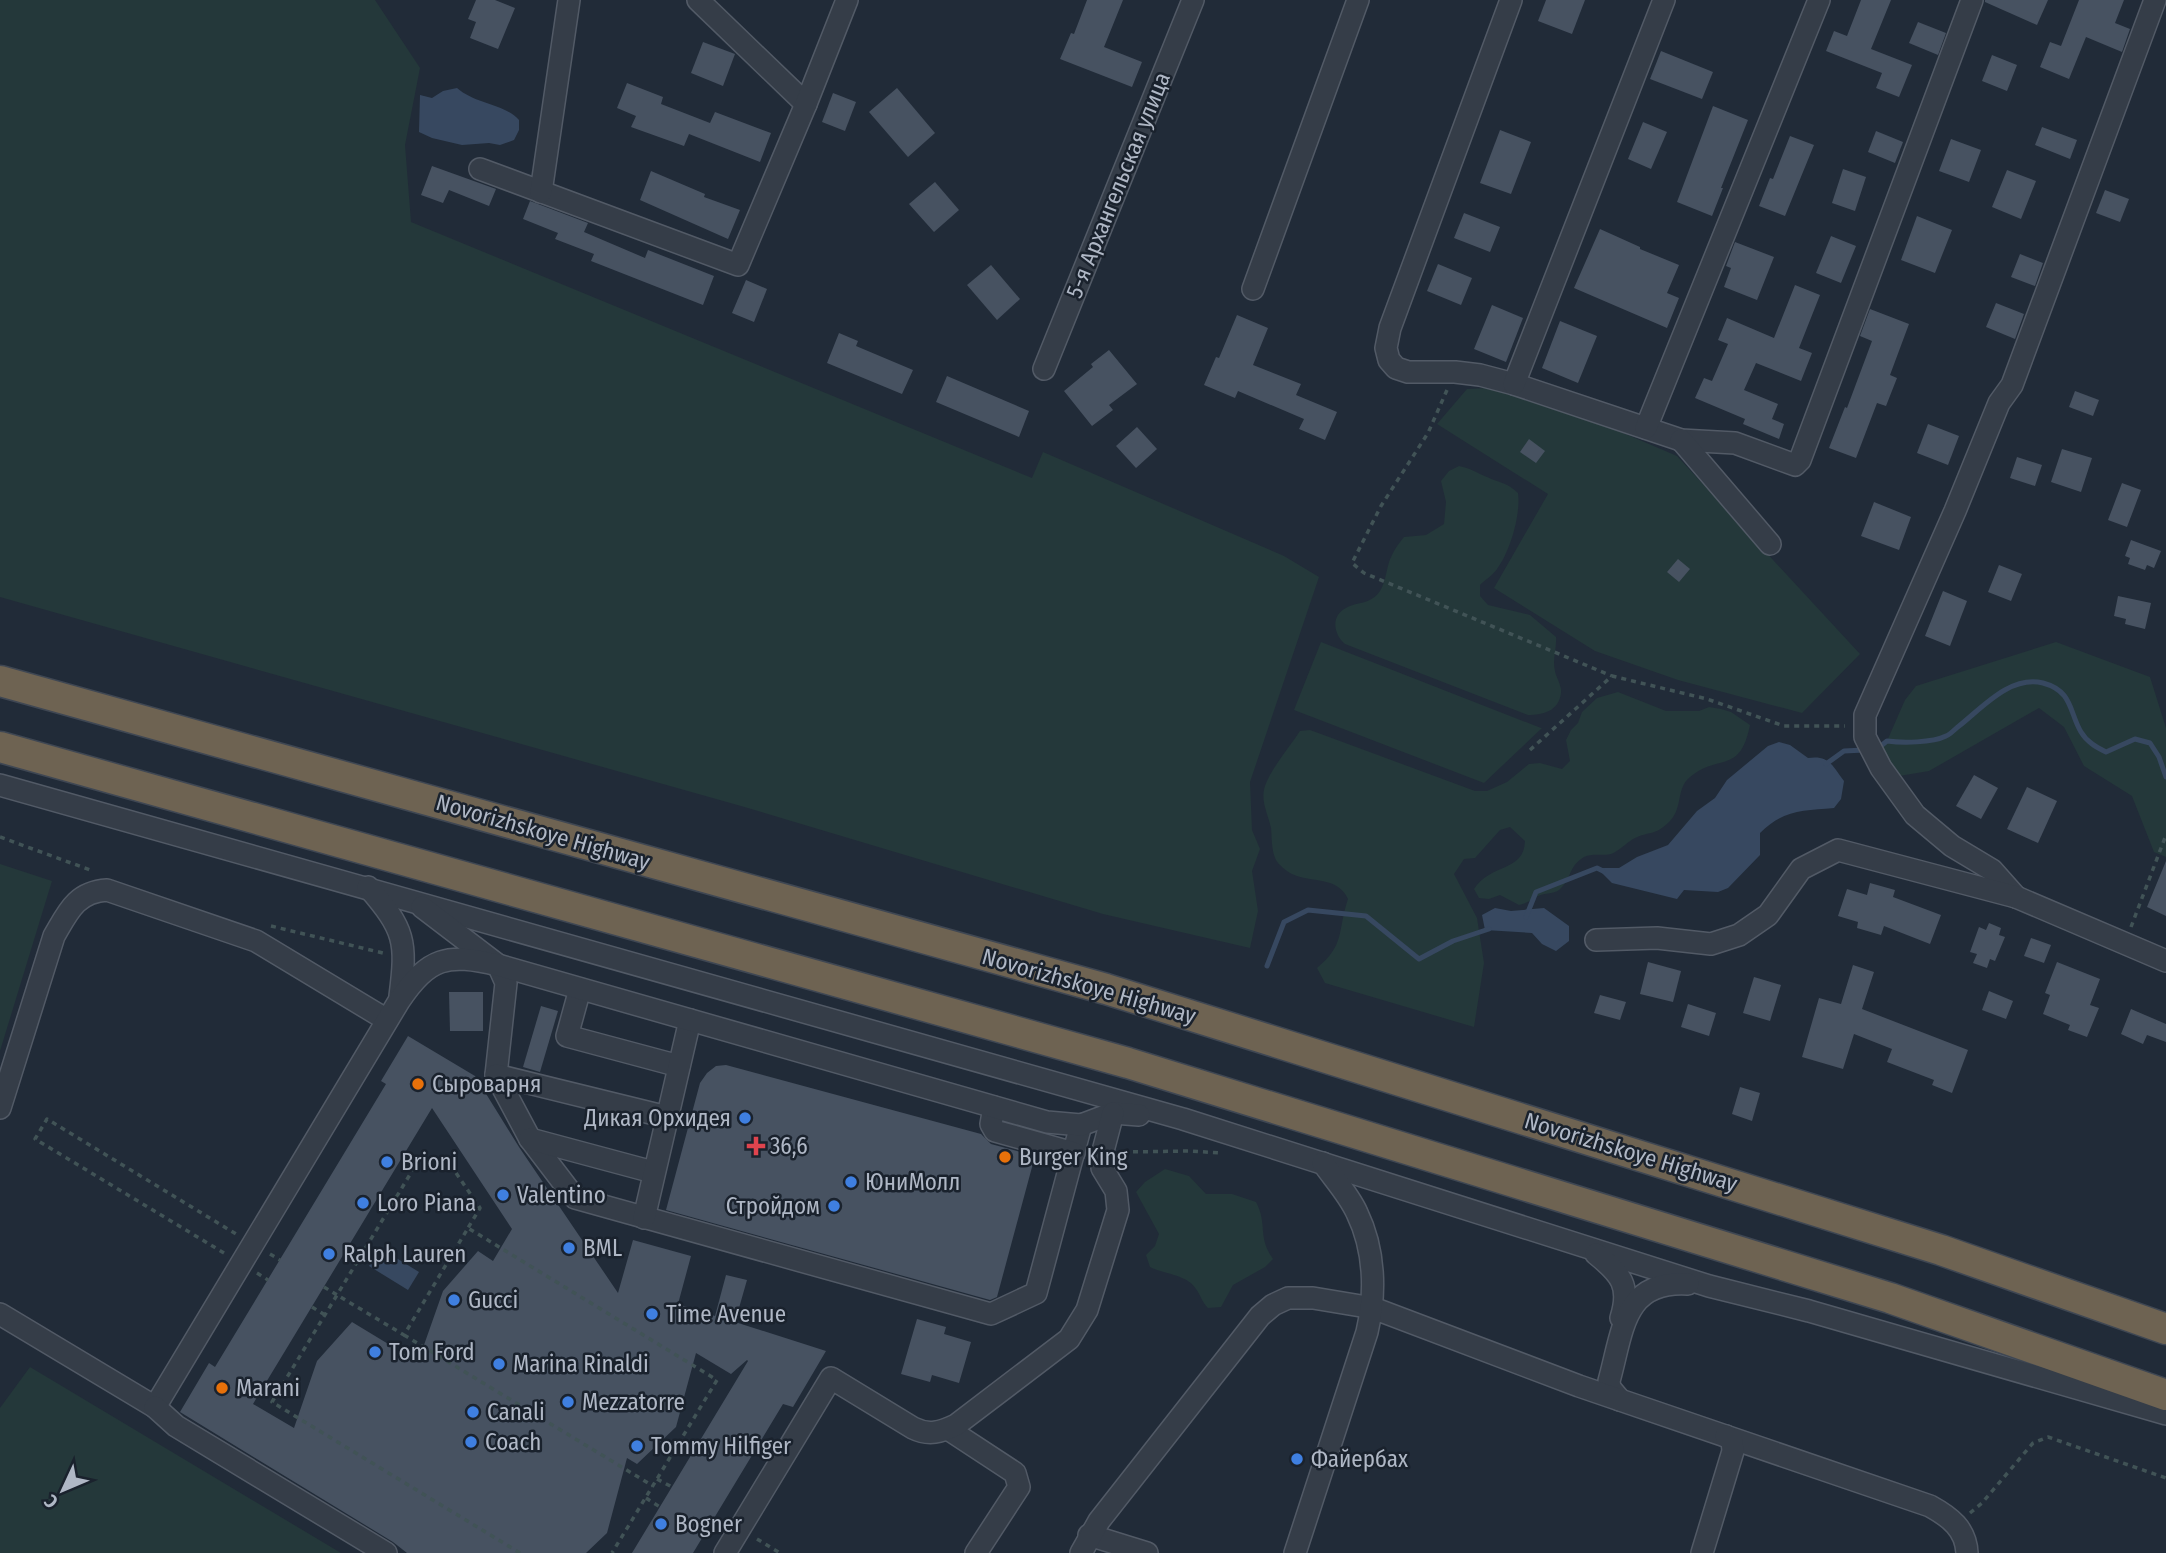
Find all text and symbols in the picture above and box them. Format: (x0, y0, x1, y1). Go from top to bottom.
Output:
street label: 5-я Архангельская улица (1060, 68, 1176, 302)
street label: Novorizhskoye Highway (433, 788, 654, 876)
street label: Novorizhskoye Highway (979, 942, 1200, 1030)
place label: Сыроварня (432, 1070, 541, 1098)
marker: Сыроварня (410, 1076, 426, 1092)
place label: Дикая Орхидея (583, 1104, 731, 1132)
street label: Novorizhskoye Highway (1521, 1106, 1742, 1198)
marker: Дикая Орхидея (737, 1110, 753, 1126)
place label: 36,6 (770, 1132, 808, 1160)
marker: 36,6 (748, 1138, 764, 1154)
place label: Burger King (1019, 1143, 1128, 1171)
place label: Brioni (401, 1148, 457, 1176)
marker: Burger King (997, 1149, 1013, 1165)
marker: Brioni (379, 1154, 395, 1170)
place label: ЮниМолл (865, 1168, 960, 1196)
marker: ЮниМолл (843, 1174, 859, 1190)
place label: Valentino (517, 1181, 606, 1209)
marker: Valentino (495, 1187, 511, 1203)
place label: Loro Piana (377, 1189, 476, 1217)
place label: Стройдом (726, 1192, 820, 1220)
marker: Loro Piana (355, 1195, 371, 1211)
marker: Стройдом (826, 1198, 842, 1214)
place label: BML (583, 1234, 622, 1262)
place label: Ralph Lauren (343, 1240, 466, 1268)
marker: BML (561, 1240, 577, 1256)
marker: Ralph Lauren (321, 1246, 337, 1262)
place label: Gucci (468, 1286, 518, 1314)
marker: Gucci (446, 1292, 462, 1308)
place label: Time Avenue (666, 1300, 786, 1328)
marker: Time Avenue (644, 1306, 660, 1322)
place label: Tom Ford (389, 1338, 475, 1366)
marker: Tom Ford (367, 1344, 383, 1360)
place label: Marina Rinaldi (513, 1350, 649, 1378)
marker: Marina Rinaldi (491, 1356, 507, 1372)
place label: Marani (236, 1374, 300, 1402)
marker: Marani (214, 1380, 230, 1396)
place label: Mezzatorre (582, 1388, 685, 1416)
marker: Mezzatorre (560, 1394, 576, 1410)
place label: Canali (487, 1398, 545, 1426)
marker: Canali (465, 1404, 481, 1420)
place label: Coach (485, 1428, 541, 1456)
place label: Tommy Hilfiger (651, 1432, 791, 1460)
marker: Coach (463, 1434, 479, 1450)
marker: Tommy Hilfiger (629, 1438, 645, 1454)
place label: Файербах (1311, 1445, 1408, 1473)
marker: Файербах (1289, 1451, 1305, 1467)
north arrow (28, 1455, 98, 1525)
text: С (39, 1490, 63, 1513)
place label: Bogner (675, 1510, 742, 1538)
marker: Bogner (653, 1516, 669, 1532)

